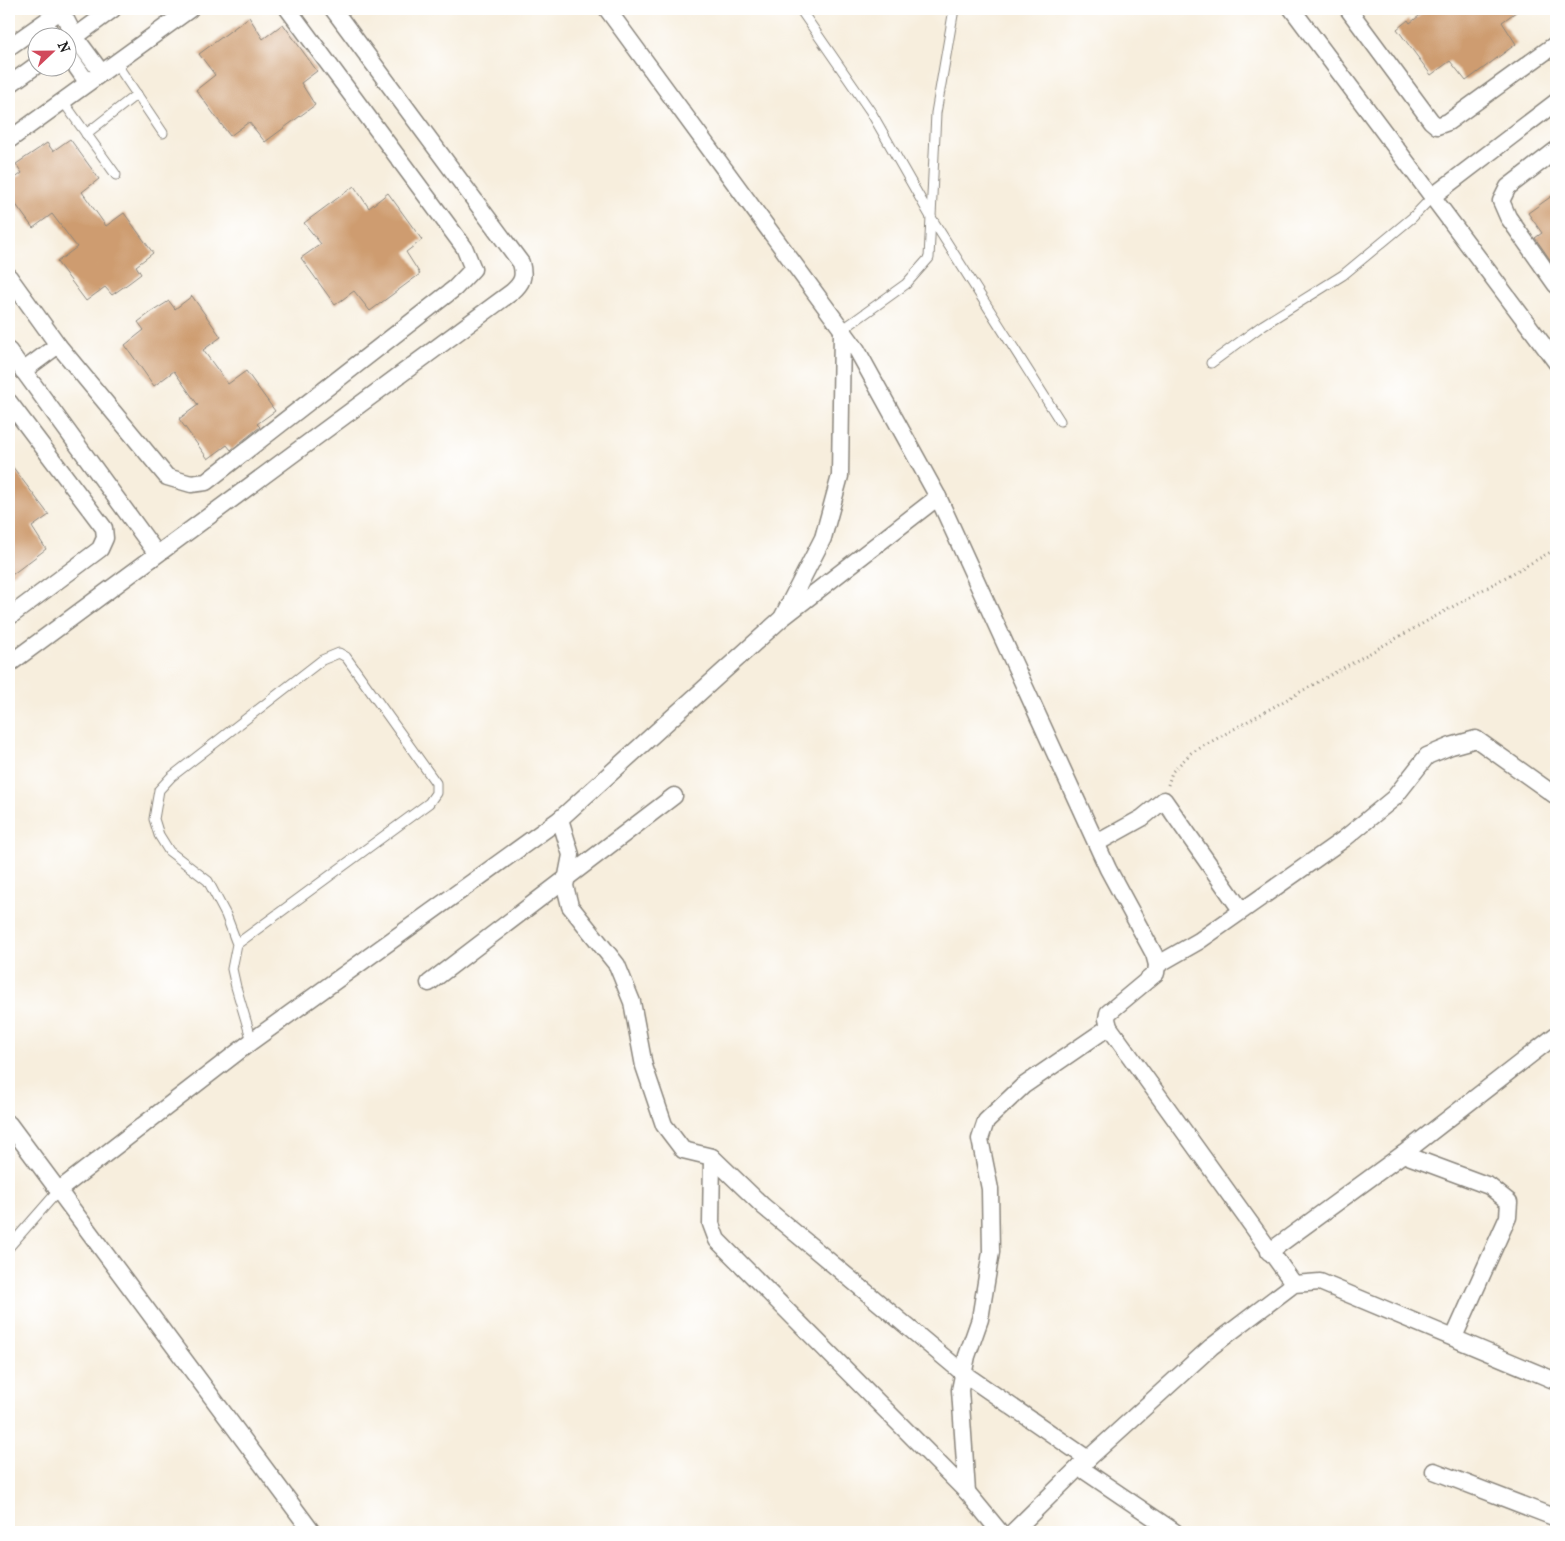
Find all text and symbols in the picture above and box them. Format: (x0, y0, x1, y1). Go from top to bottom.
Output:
north arrow (28, 28, 78, 78)
text: N (54, 39, 74, 56)

